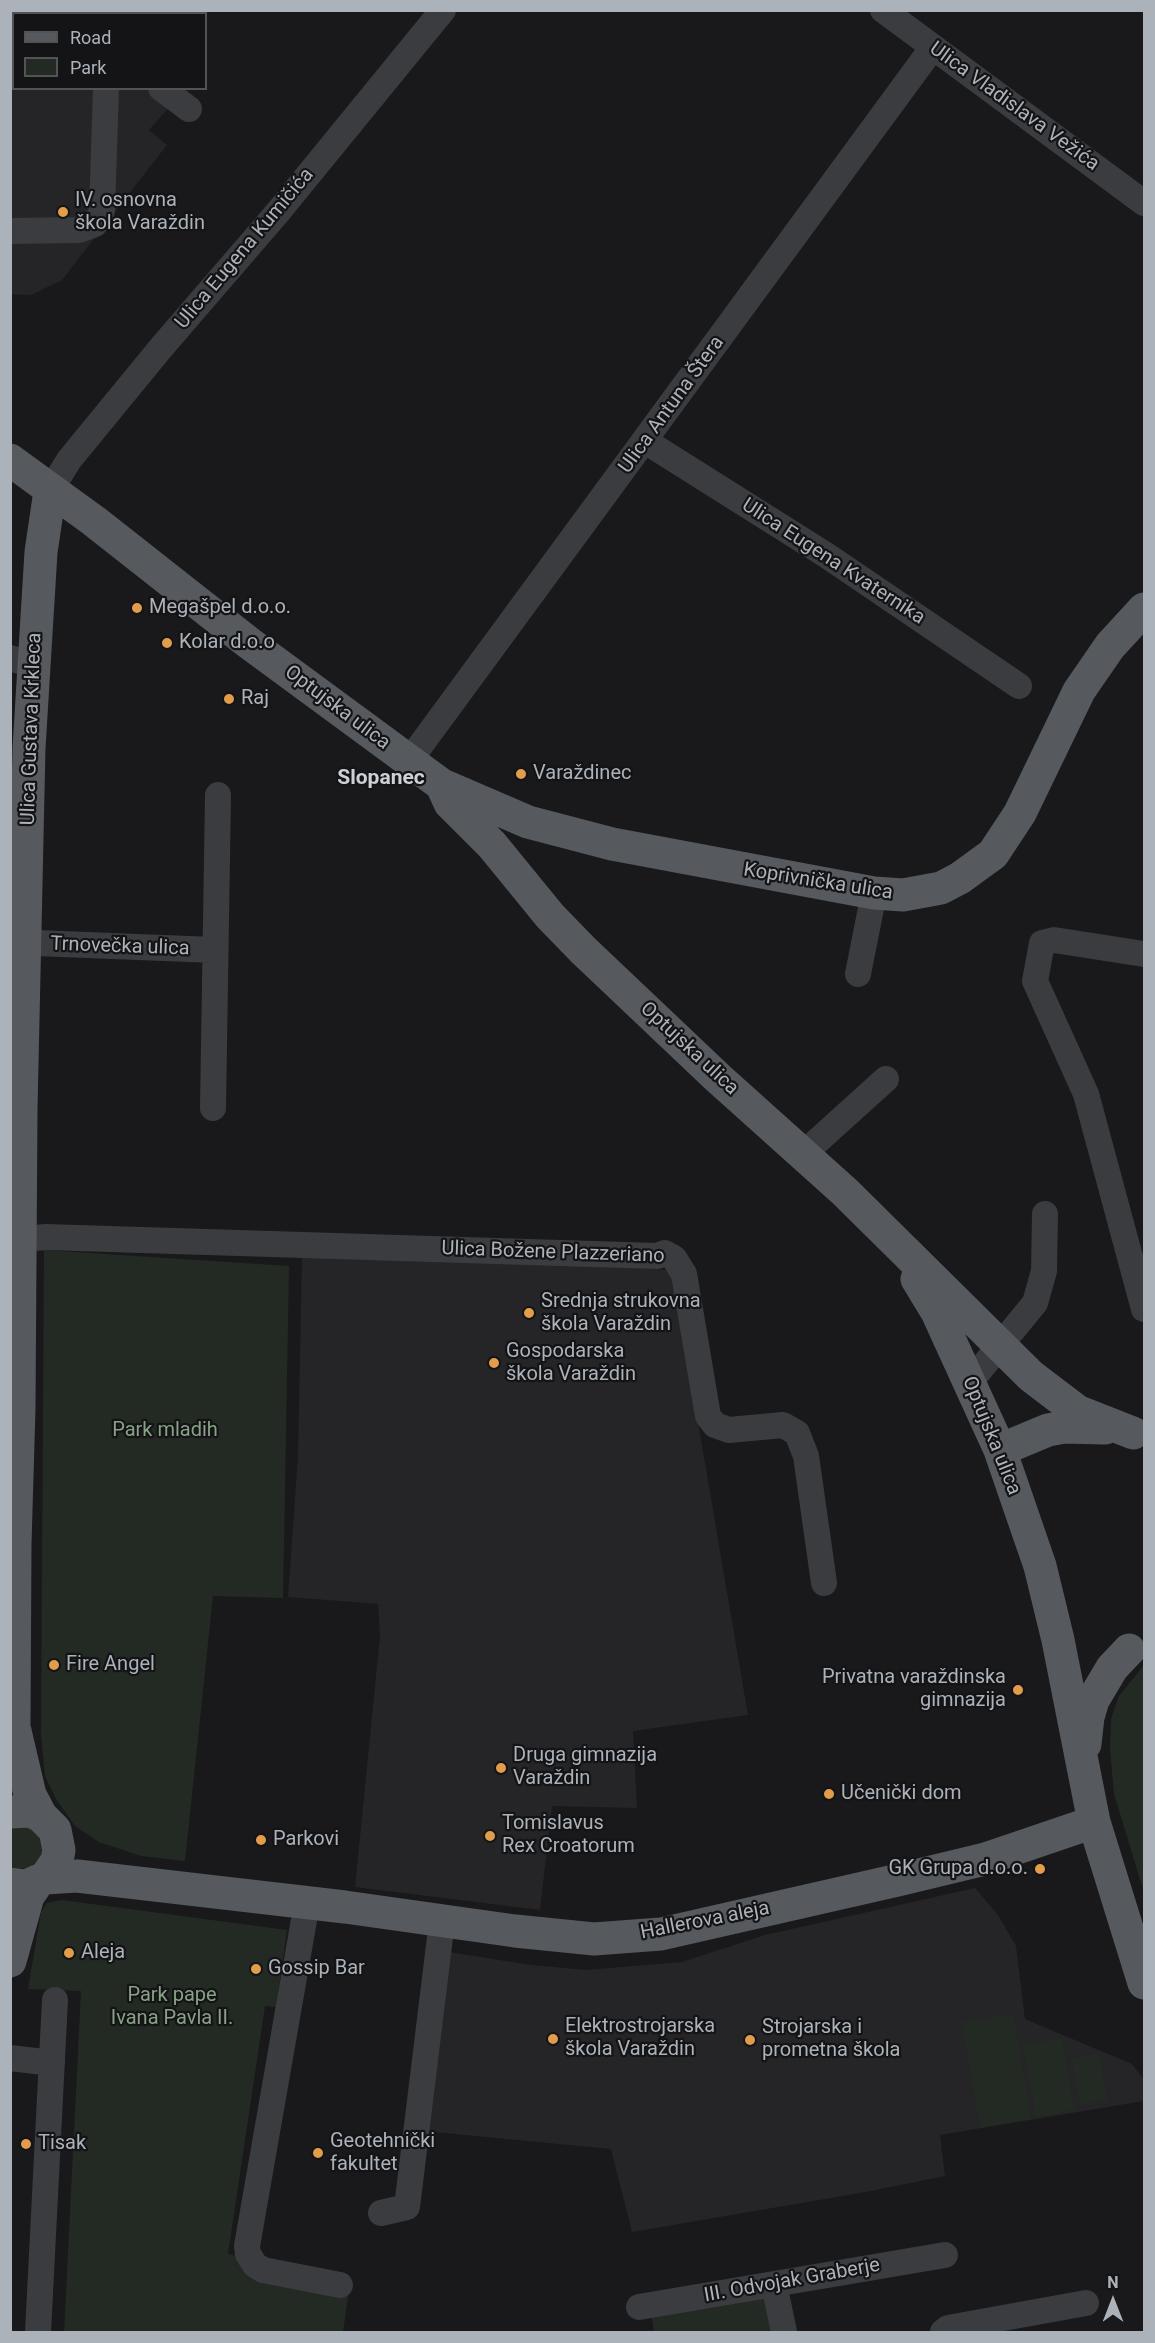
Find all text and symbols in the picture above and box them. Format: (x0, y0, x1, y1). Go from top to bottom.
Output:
legend (12, 12, 207, 90)
text: Road (70, 27, 111, 48)
street label: Ulica Vladislava Vežića (924, 37, 1104, 177)
text: Park (70, 57, 106, 78)
street label: Ulica Eugena Kumičića (171, 164, 319, 334)
place label: IV. osnovna škola Varaždin (75, 189, 205, 236)
marker: IV. osnovna škola Varaždin (56, 205, 70, 219)
street label: Ulica Antuna Štera (614, 332, 730, 478)
street label: Ulica Eugena Kvaternika (737, 494, 929, 630)
place label: Megašpel d.o.o. (149, 596, 291, 620)
marker: Megašpel d.o.o. (130, 601, 144, 615)
place label: Kolar d.o.o (179, 631, 275, 655)
street label: Ulica Gustava Krkleca (17, 632, 47, 826)
marker: Kolar d.o.o (160, 636, 174, 650)
street label: Optujska ulica (280, 661, 394, 755)
place label: Raj (241, 687, 269, 711)
marker: Raj (222, 692, 236, 706)
place label: Varaždinec (533, 762, 631, 786)
district label: Slopanec (337, 766, 425, 792)
marker: Varaždinec (514, 767, 528, 781)
street label: Koprivnička ulica (742, 858, 894, 906)
street label: Trnovečka ulica (50, 933, 190, 961)
street label: Optujska ulica (635, 997, 743, 1101)
street label: Ulica Božene Plazzeriano (441, 1237, 665, 1269)
place label: Srednja strukovna škola Varaždin (541, 1290, 701, 1337)
marker: Srednja strukovna škola Varaždin (522, 1306, 536, 1320)
place label: Gospodarska škola Varaždin (506, 1340, 636, 1387)
marker: Gospodarska škola Varaždin (487, 1356, 501, 1370)
street label: Optujska ulica (956, 1373, 1026, 1499)
park label: Park mladih (112, 1419, 218, 1443)
place label: Fire Angel (66, 1653, 155, 1677)
marker: Fire Angel (47, 1658, 61, 1672)
place label: Privatna varaždinska gimnazija (822, 1666, 1006, 1713)
marker: Privatna varaždinska gimnazija (1011, 1683, 1025, 1697)
place label: Druga gimnazija Varaždin (513, 1744, 657, 1791)
marker: Druga gimnazija Varaždin (494, 1761, 508, 1775)
place label: Učenički dom (841, 1782, 962, 1806)
marker: Učenički dom (822, 1787, 836, 1801)
place label: Tomislavus Rex Croatorum (502, 1812, 635, 1859)
place label: Parkovi (273, 1828, 339, 1852)
marker: Tomislavus Rex Croatorum (483, 1829, 497, 1843)
marker: Parkovi (254, 1833, 268, 1847)
place label: GK Grupa d.o.o. (888, 1857, 1028, 1881)
marker: GK Grupa d.o.o. (1033, 1862, 1047, 1876)
street label: Hallerova aleja (639, 1897, 771, 1945)
place label: Aleja (81, 1941, 125, 1965)
marker: Aleja (62, 1946, 76, 1960)
place label: Gossip Bar (268, 1957, 365, 1981)
marker: Gossip Bar (249, 1962, 263, 1976)
park label: Park pape Ivana Pavla II. (111, 1984, 233, 2031)
place label: Elektrostrojarska škola Varaždin (565, 2015, 715, 2062)
place label: Strojarska i prometna škola (762, 2016, 900, 2063)
marker: Elektrostrojarska škola Varaždin (546, 2032, 560, 2046)
marker: Strojarska i prometna škola (743, 2033, 757, 2047)
place label: Geotehnički fakultet (330, 2130, 435, 2177)
place label: Tisak (38, 2132, 86, 2156)
marker: Tisak (19, 2137, 33, 2151)
marker: Geotehnički fakultet (311, 2146, 325, 2160)
street label: III. Odvojak Graberje (702, 2254, 882, 2308)
north arrow (1083, 2271, 1143, 2331)
text: N (1107, 2273, 1119, 2292)

